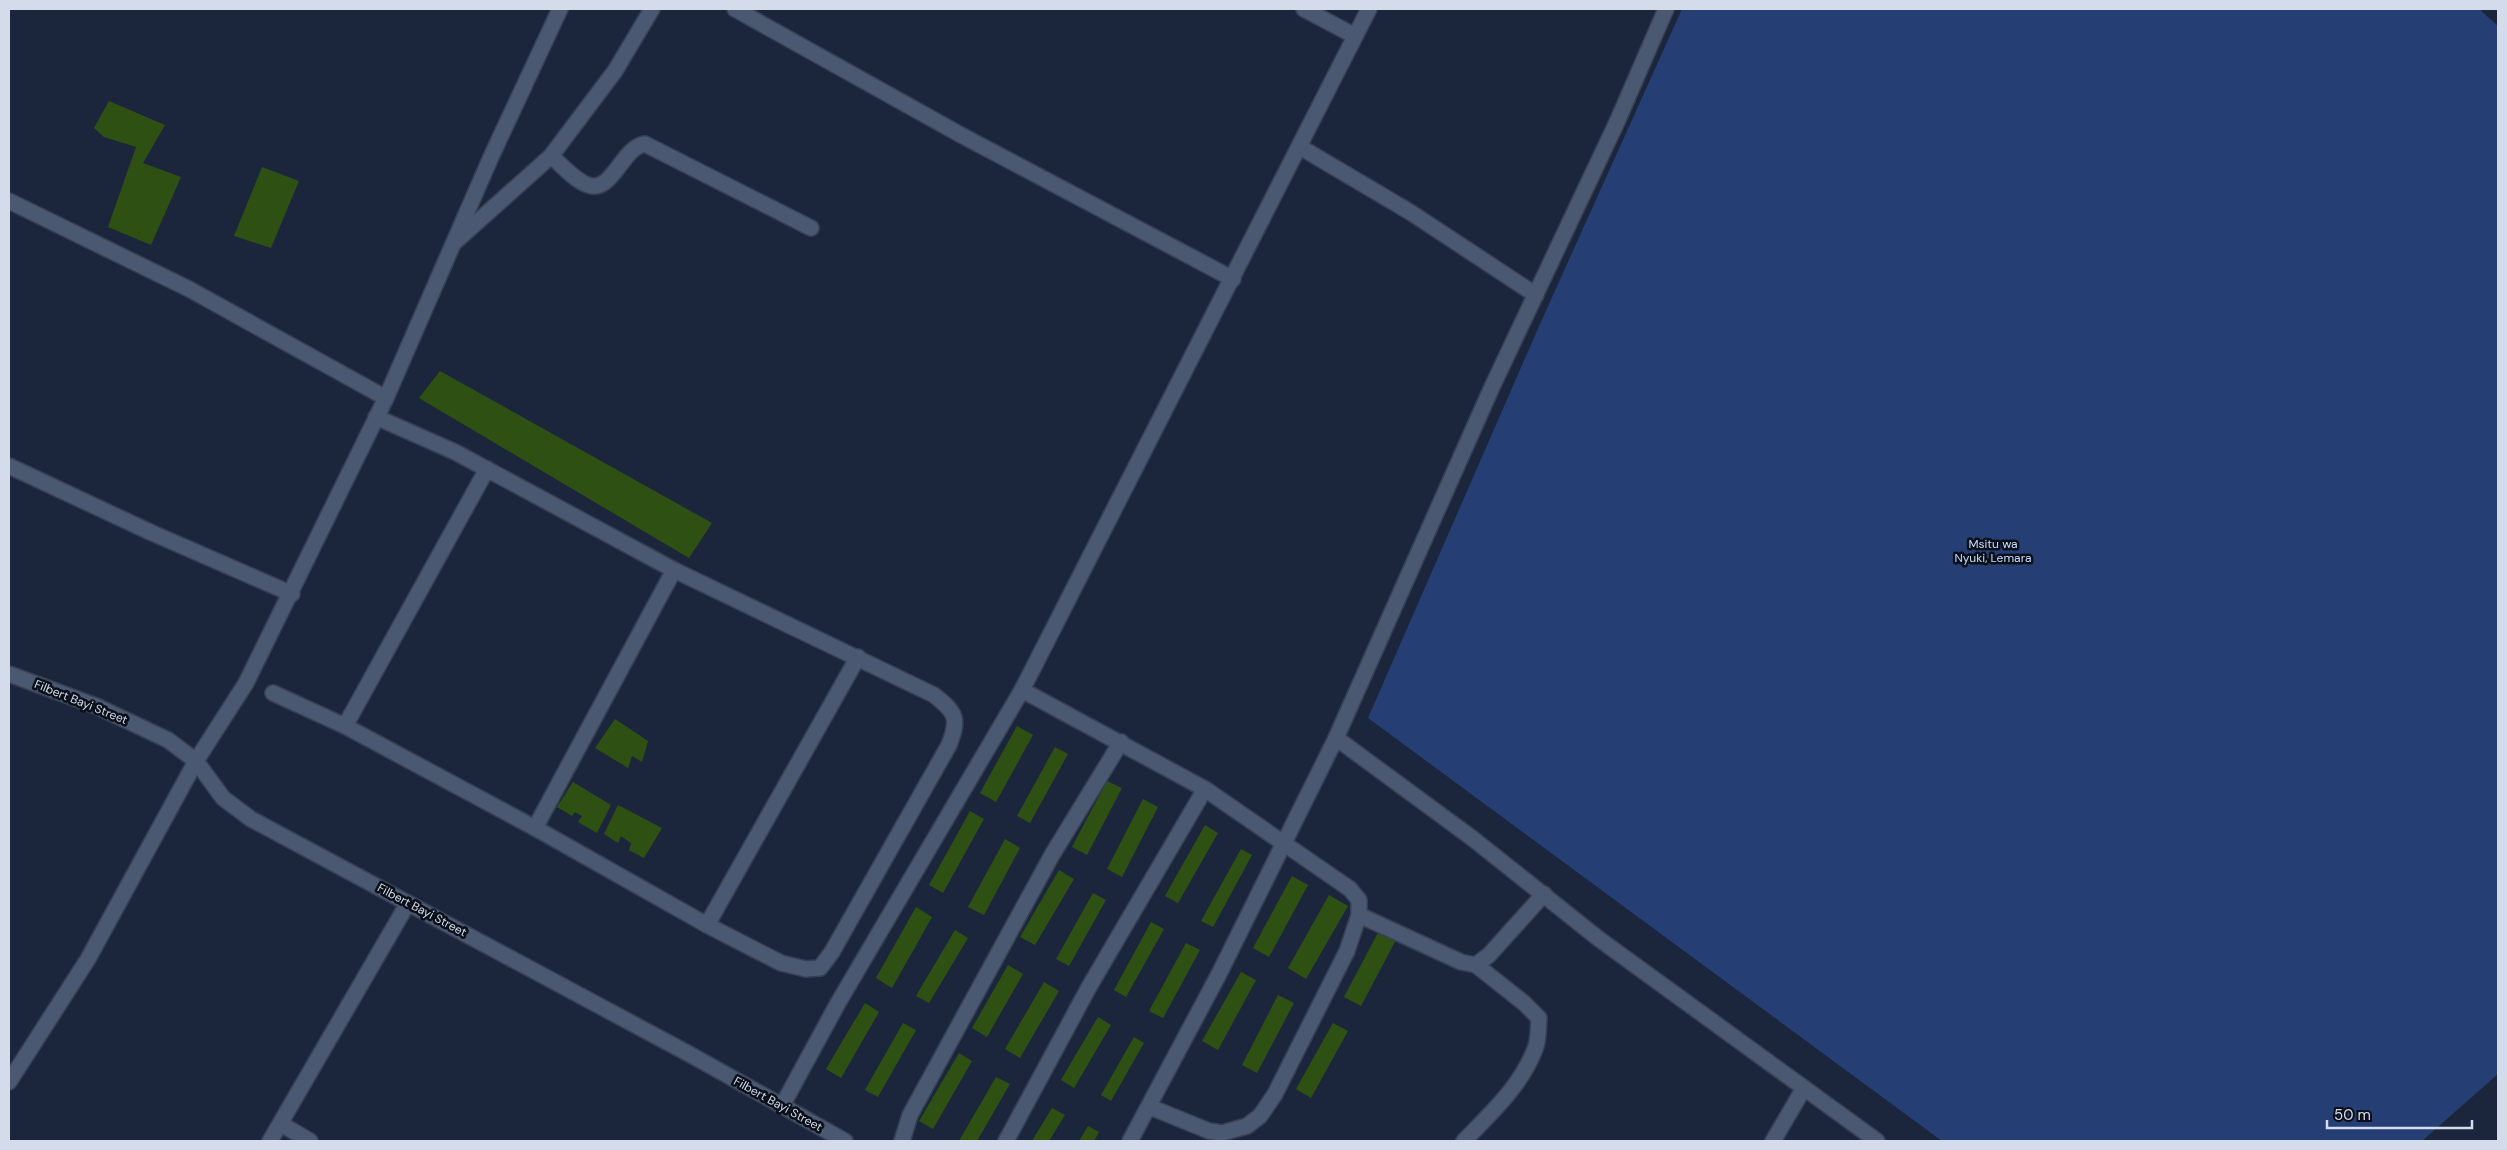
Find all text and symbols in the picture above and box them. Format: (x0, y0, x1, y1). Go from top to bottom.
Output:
park label: Msitu wa Nyuki, Lemara (1954, 536, 2032, 566)
street label: Filbert Bayi Street (32, 676, 130, 728)
street label: Filbert Bayi Street (375, 880, 470, 940)
street label: Filbert Bayi Street (731, 1073, 825, 1135)
scale bar (2327, 1098, 2472, 1130)
text: 50 m (2334, 1105, 2371, 1125)

